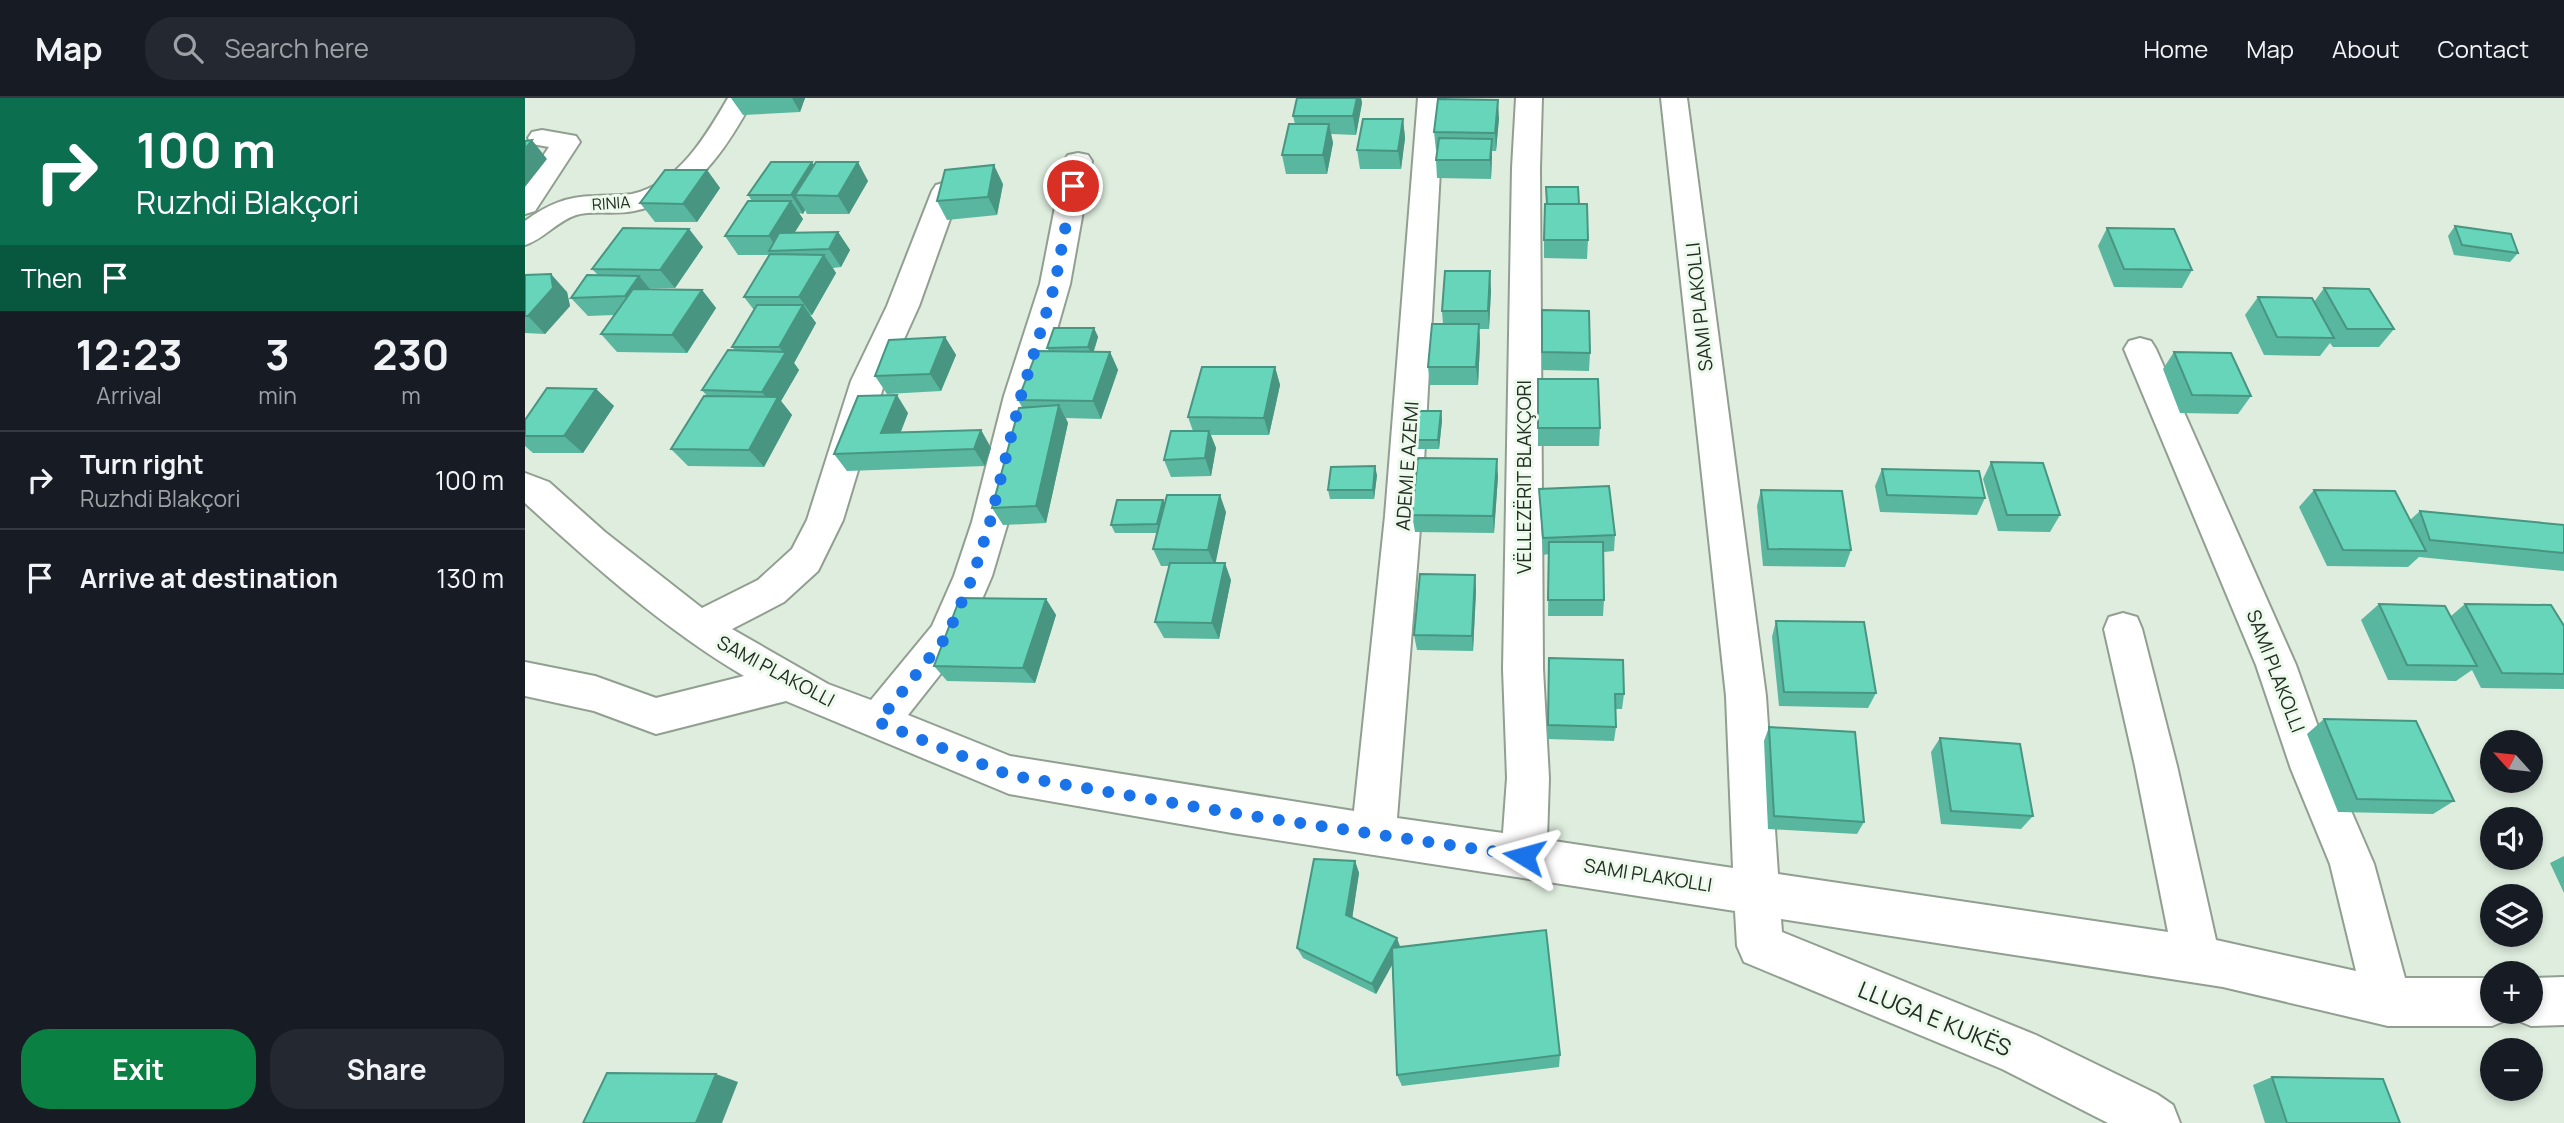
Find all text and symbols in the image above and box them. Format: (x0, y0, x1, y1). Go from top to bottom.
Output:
search box (145, 17, 635, 80)
text: Map (35, 26, 103, 71)
icon: search (169, 29, 207, 67)
text: Search here (225, 30, 369, 66)
text: Home (2143, 32, 2208, 65)
text: Map (2246, 32, 2294, 65)
text: About (2332, 32, 2400, 65)
text: Contact (2438, 32, 2529, 65)
text: 100 m (136, 116, 276, 183)
icon: right (21, 126, 112, 217)
pin (1043, 156, 1103, 216)
icon: arrive (1054, 167, 1092, 205)
text: Ruzhdi Blakçori (136, 180, 360, 224)
street label: RINIA (591, 191, 631, 215)
street label: SAMI PLAKOLLI (1679, 241, 1719, 373)
icon: arrive (96, 259, 134, 297)
text: Then (21, 260, 82, 296)
text: 12:23 (76, 325, 183, 383)
text: 3 (265, 325, 290, 383)
text: 230 (372, 325, 449, 383)
text: Arrival (96, 379, 162, 411)
text: min (258, 379, 297, 411)
text: m (401, 379, 421, 411)
street label: VËLLEZËRIT BLAKÇORI (1511, 380, 1537, 574)
street label: ADEMI E AZEMI (1390, 401, 1424, 531)
text: Turn right (80, 446, 204, 482)
icon: right (21, 461, 59, 499)
text: 100 m (435, 462, 504, 498)
text: Ruzhdi Blakçori (80, 482, 241, 514)
icon: arrive (21, 559, 59, 597)
text: Arrive at destination (80, 560, 338, 596)
text: 130 m (436, 560, 504, 596)
street label: SAMI PLAKOLLI (2241, 606, 2311, 736)
street label: SAMI PLAKOLLI (713, 629, 839, 713)
north arrow (2480, 730, 2543, 793)
map controls (2480, 730, 2543, 1101)
button: sound (2480, 807, 2543, 870)
position arrow (1487, 819, 1561, 893)
street label: SAMI PLAKOLLI (1582, 852, 1714, 898)
button: layers (2480, 884, 2543, 947)
button: + (2480, 961, 2543, 1024)
street label: LLUGA E KUKËS (1854, 973, 2016, 1063)
button: Exit (21, 1029, 256, 1109)
button: Share (270, 1029, 504, 1109)
button: − (2480, 1038, 2543, 1101)

